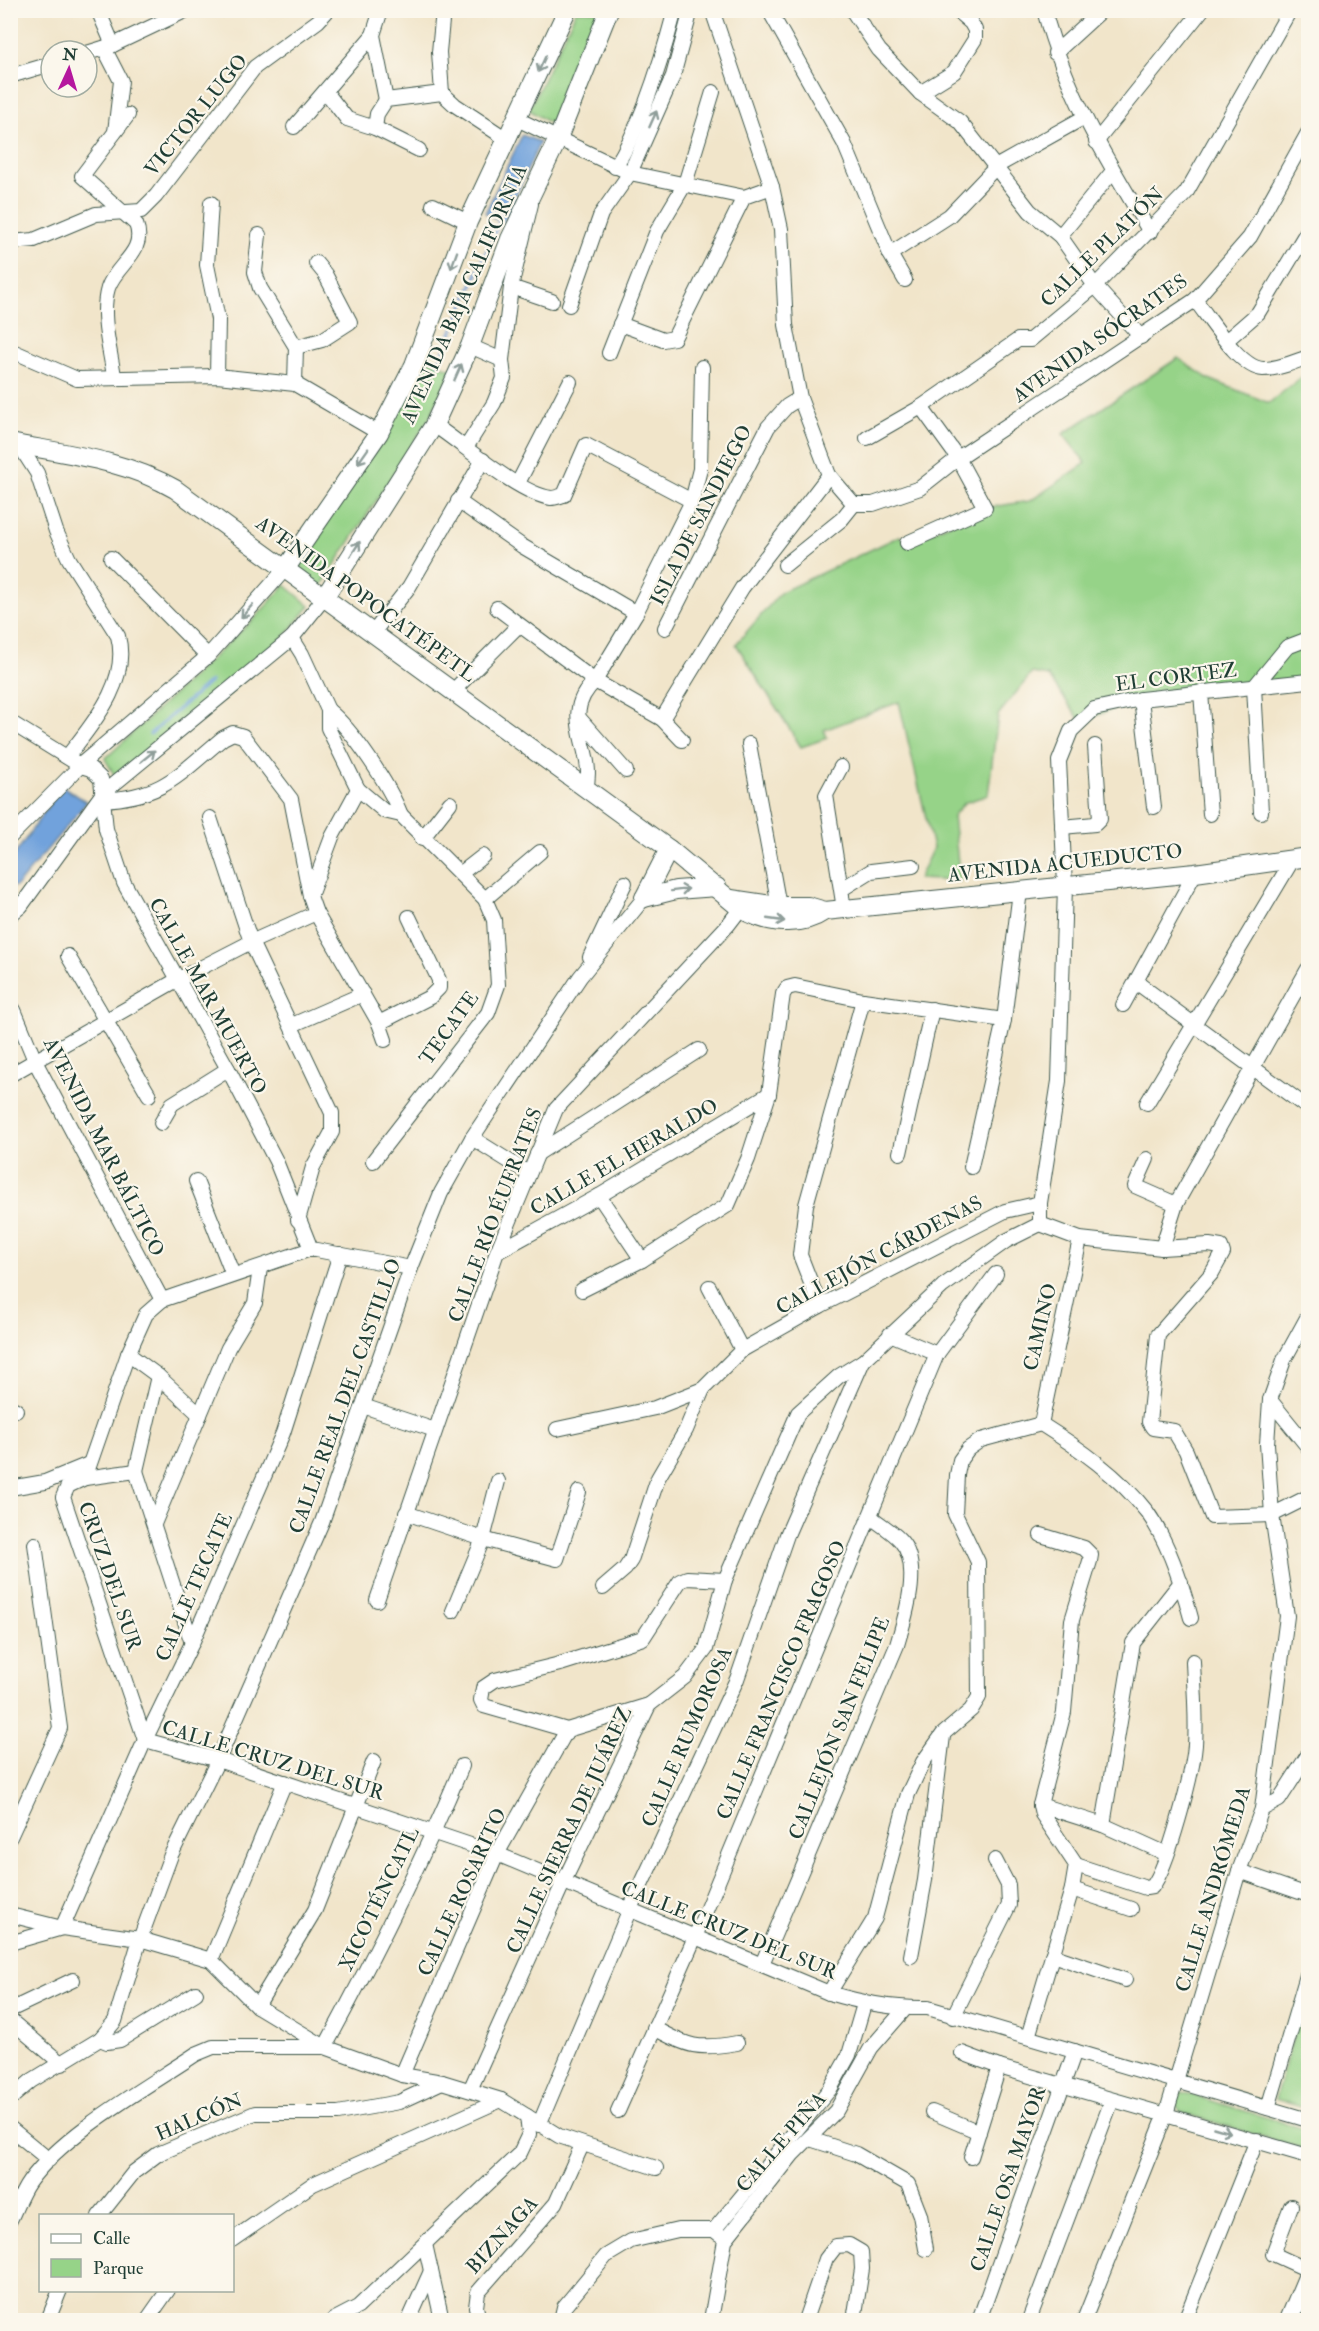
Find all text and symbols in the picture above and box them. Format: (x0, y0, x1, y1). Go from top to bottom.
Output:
north arrow (39, 39, 99, 99)
text: N (61, 44, 78, 66)
street label: VICTOR LUGO (139, 49, 253, 181)
one-way arrow (536, 54, 548, 72)
one-way arrow (648, 111, 660, 129)
street label: AVENIDA BAJA CALIFORNIA (395, 160, 533, 428)
street label: CALLE PLATÓN (1034, 181, 1169, 312)
one-way arrow (447, 250, 458, 269)
street label: AVENIDA SÓCRATES (1006, 267, 1192, 408)
one-way arrow (453, 363, 465, 381)
street label: ISLA DE SANDIEGO (645, 421, 757, 609)
one-way arrow (357, 447, 369, 463)
street label: AVENIDA POPOCATÉPETL (250, 509, 482, 688)
one-way arrow (349, 540, 362, 557)
one-way arrow (240, 604, 254, 619)
street label: EL CORTEZ (1114, 657, 1238, 697)
one-way arrow (140, 749, 155, 763)
street label: AVENIDA ACUEDUCTO (945, 838, 1184, 888)
one-way arrow (669, 884, 689, 895)
street label: CALLE MAR MUERTO (143, 893, 273, 1099)
one-way arrow (766, 915, 786, 926)
street label: TECATE (414, 986, 484, 1070)
street label: AVENIDA MAR BÁLTICO (37, 1032, 171, 1261)
street label: CALLE EL HERALDO (526, 1093, 722, 1221)
street label: CALLE RÍO ÉUFRATES (442, 1104, 548, 1326)
street label: CALLEJÓN CÁRDENAS (771, 1189, 987, 1320)
street label: CALLE REAL DEL CASTILLO (284, 1255, 406, 1537)
street label: CAMINO (1018, 1281, 1062, 1373)
street label: CRUZ DEL SUR (73, 1498, 147, 1654)
street label: CALLE TECATE (150, 1509, 238, 1665)
street label: CALLE FRANCISCO FRAGOSO (711, 1537, 851, 1823)
street label: CALLEJÓN SAN FELIPE (782, 1612, 895, 1843)
street label: CALLE RUMOROSA (636, 1643, 738, 1831)
street label: CALLE SIERRA DE JUÁREZ (500, 1702, 637, 1957)
street label: CALLE CRUZ DEL SUR (159, 1714, 388, 1806)
street label: CALLE ANDRÓMEDA (1169, 1782, 1256, 1995)
street label: CALLE ROSARITO (412, 1804, 512, 1980)
street label: XICOTÉNCATL (332, 1822, 425, 1975)
street label: CALLE CRUZ DEL SUR (617, 1875, 841, 1985)
street label: CALLE OSA MAYOR (965, 2082, 1052, 2275)
street label: CALLE PIÑA (730, 2086, 832, 2197)
street label: HALCÓN (151, 2087, 246, 2147)
one-way arrow (1212, 2125, 1231, 2137)
street label: BIZNAGA (461, 2191, 543, 2279)
legend (39, 2214, 234, 2292)
text: Calle (93, 2227, 131, 2250)
text: Parque (93, 2257, 144, 2280)

